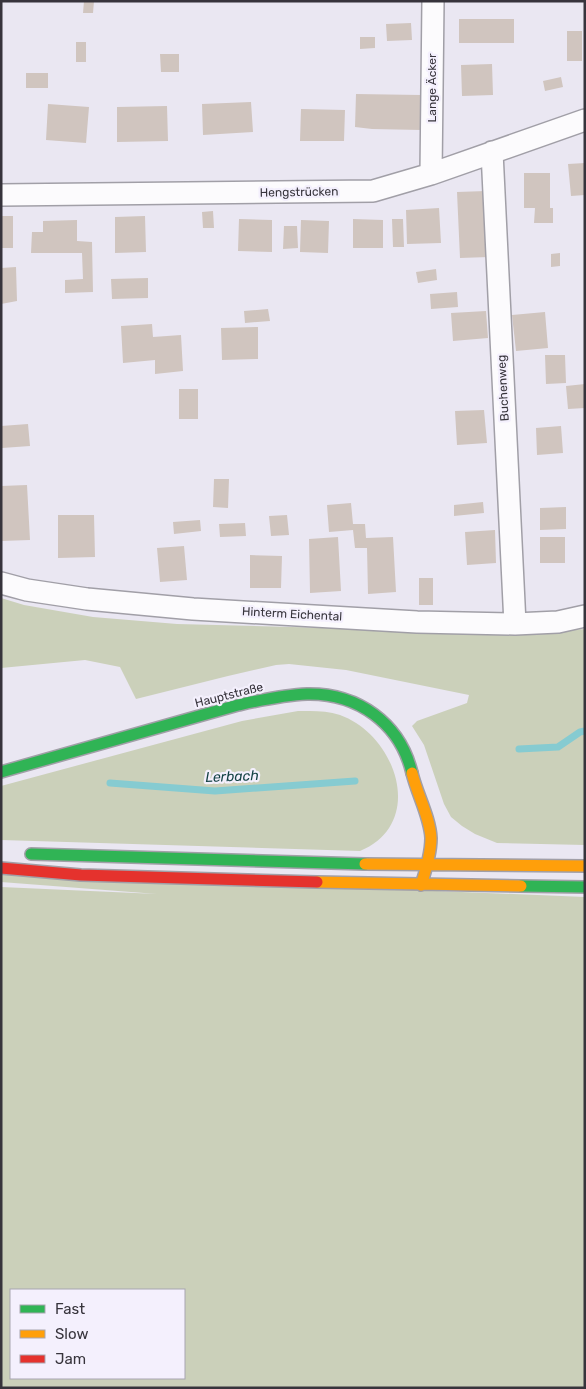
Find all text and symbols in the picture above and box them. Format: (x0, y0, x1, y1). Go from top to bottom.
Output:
street label: Lange Äcker (425, 53, 439, 122)
street label: Hengstrücken (259, 184, 339, 200)
street label: Buchenweg (494, 354, 512, 422)
street label: Hinterm Eichental (241, 604, 343, 624)
street label: Hauptstraße (193, 680, 265, 710)
water label: Lerbach (205, 767, 259, 786)
legend (10, 1289, 185, 1379)
text: Fast (55, 1300, 85, 1318)
text: Slow (55, 1325, 88, 1343)
text: Jam (55, 1350, 86, 1368)

